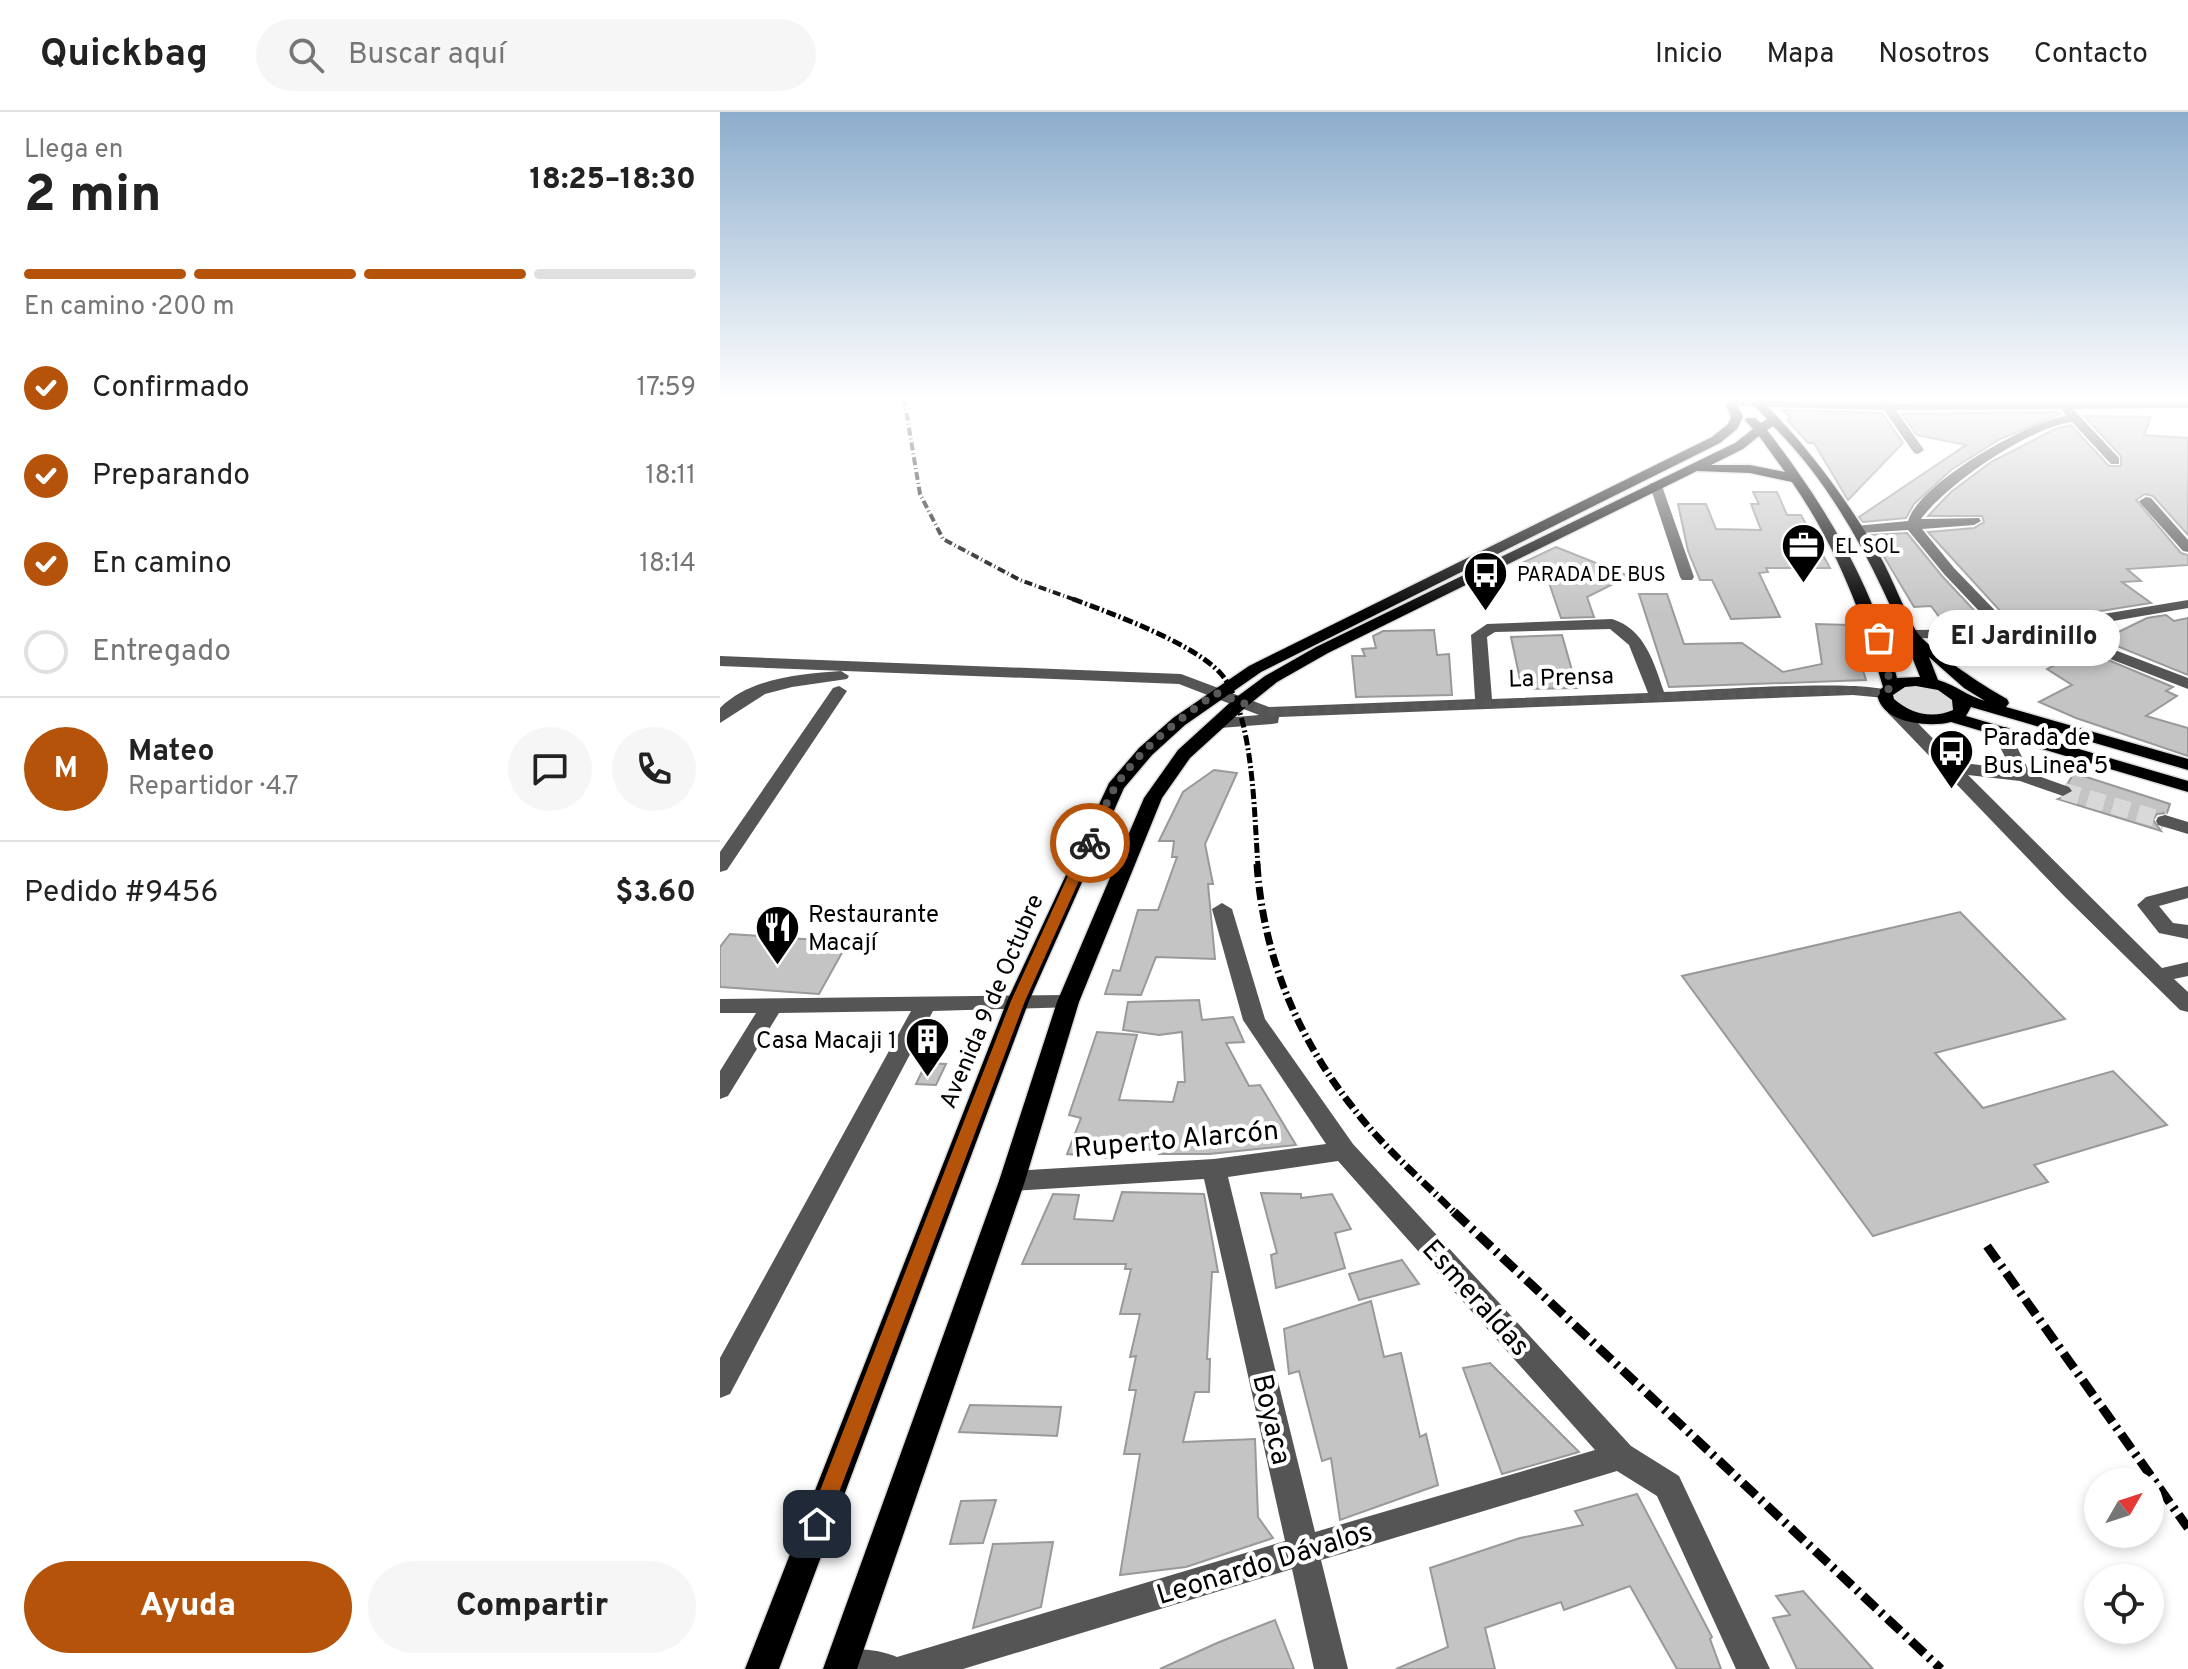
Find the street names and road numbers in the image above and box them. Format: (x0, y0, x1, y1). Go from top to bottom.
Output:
street label: La Prensa (1508, 662, 1614, 696)
street label: Avenida 9 de Octubre (934, 890, 1052, 1113)
street label: Ruperto Alarcón (1072, 1114, 1280, 1168)
street label: Esmeraldas (1413, 1233, 1537, 1365)
street label: Boyaca (1242, 1371, 1298, 1469)
street label: Leonardo Dávalos (1153, 1515, 1377, 1615)

